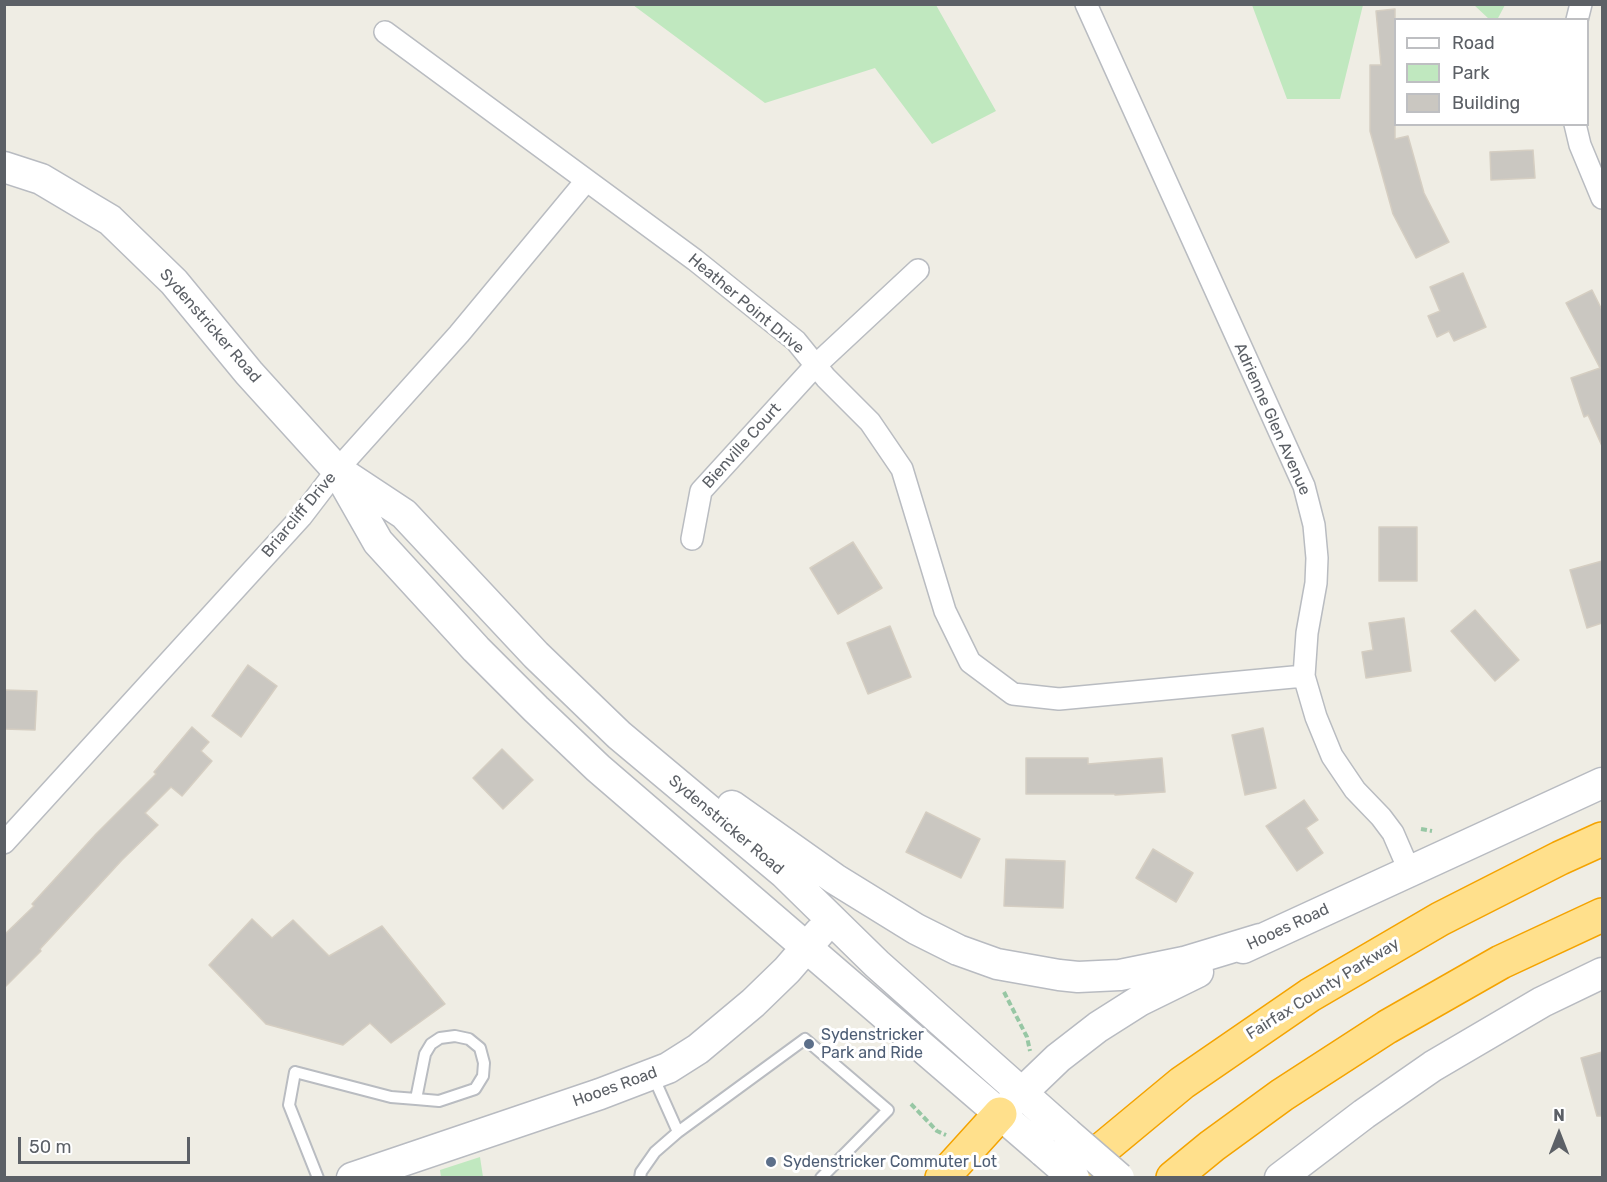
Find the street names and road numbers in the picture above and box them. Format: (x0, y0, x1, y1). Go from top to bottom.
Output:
street label: Heather Point Drive (684, 250, 808, 358)
street label: Sydenstricker Road (155, 265, 265, 387)
street label: Adrienne Glen Avenue (1230, 340, 1314, 498)
street label: Bienville Court (699, 399, 785, 493)
street label: Briarcliff Drive (258, 468, 340, 562)
street label: Sydenstricker Road (664, 771, 788, 879)
street label: Hooes Road (1244, 900, 1332, 954)
street label: Fairfax County Parkway (1243, 934, 1403, 1044)
street label: Hooes Road (570, 1063, 660, 1111)

